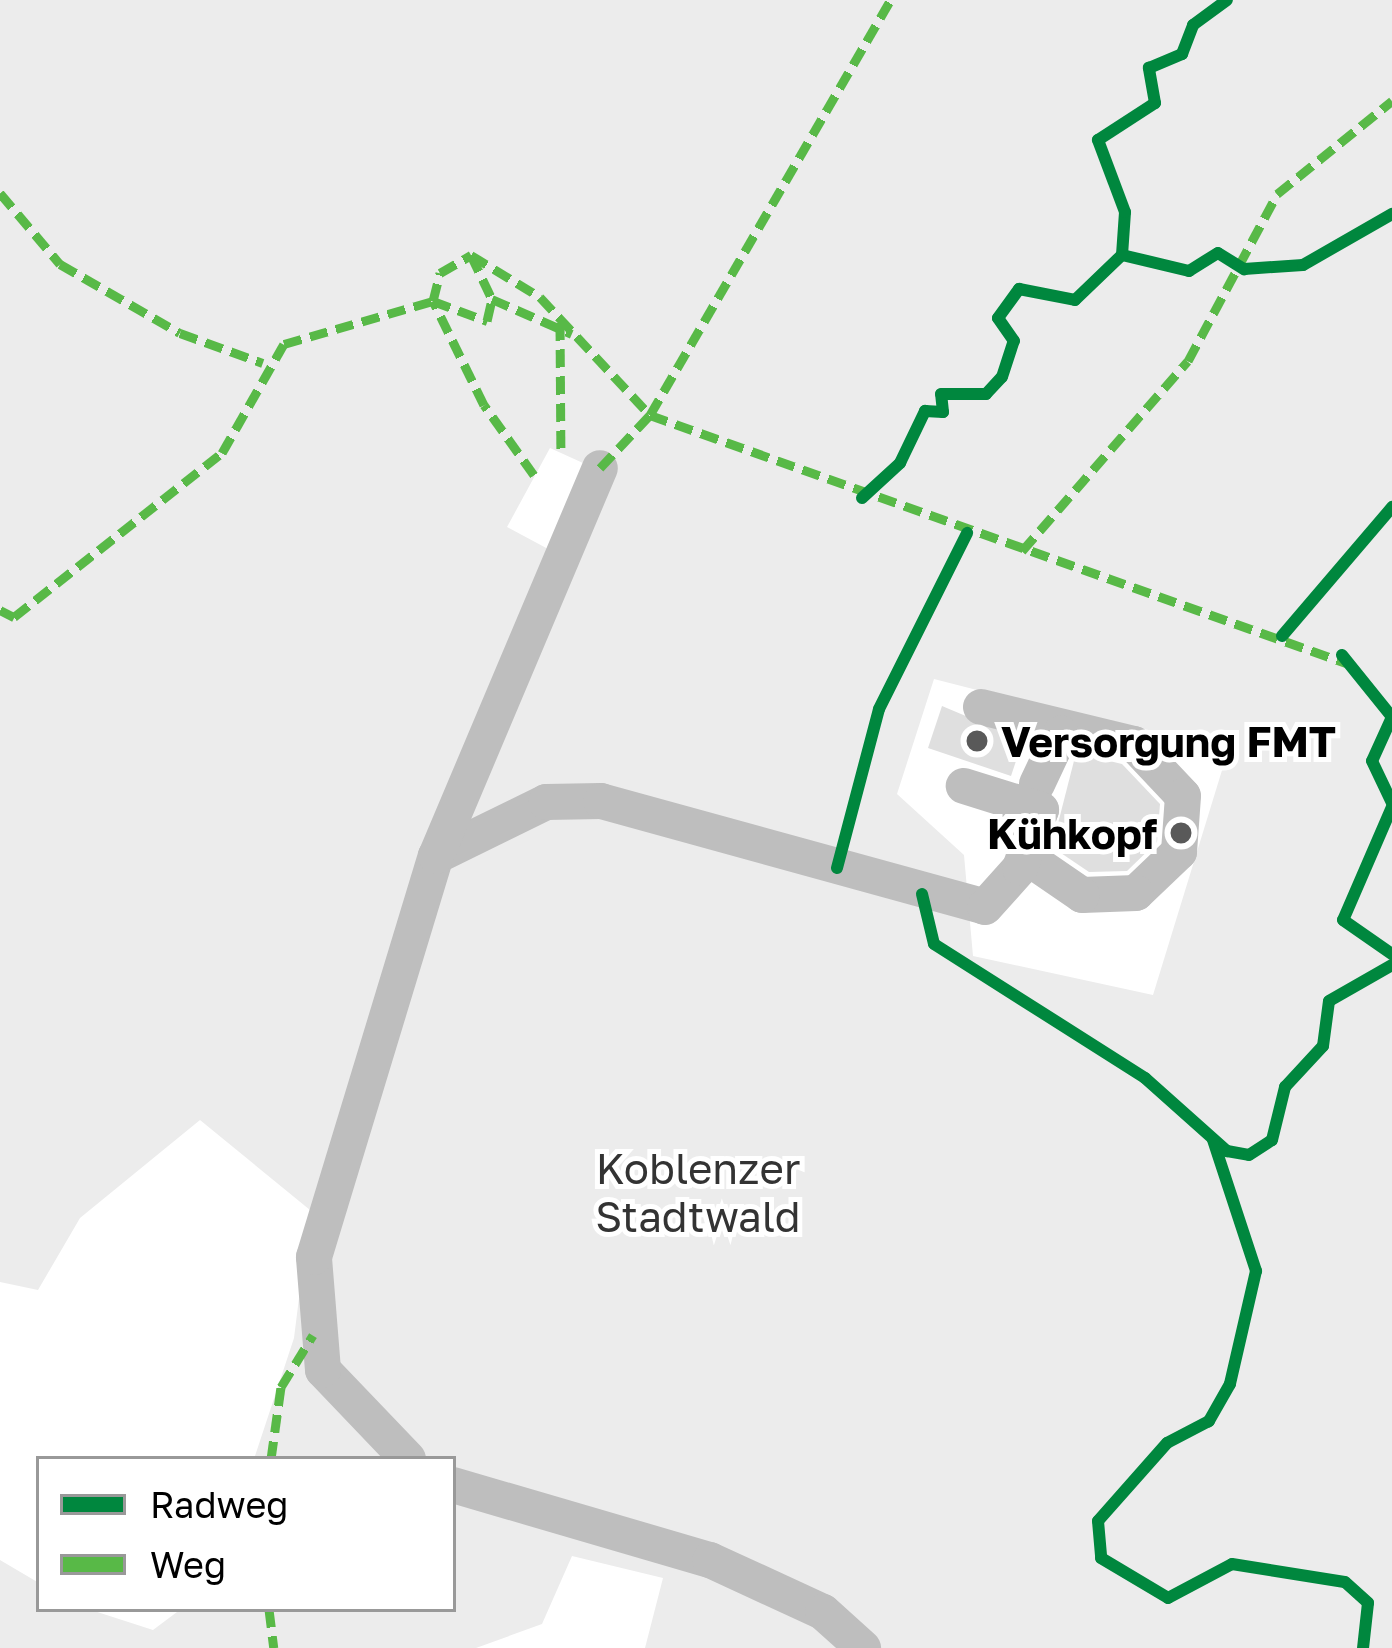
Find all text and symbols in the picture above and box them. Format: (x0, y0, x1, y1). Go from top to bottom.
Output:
place label: Versorgung FMT (1001, 716, 1336, 766)
marker: Versorgung FMT (964, 728, 990, 754)
place label: Kühkopf (987, 808, 1157, 858)
marker: Kühkopf (1168, 820, 1194, 846)
park label: Koblenzer Stadtwald (595, 1143, 801, 1242)
legend (36, 1456, 456, 1612)
text: Radweg (150, 1483, 288, 1526)
text: Weg (150, 1543, 226, 1586)

